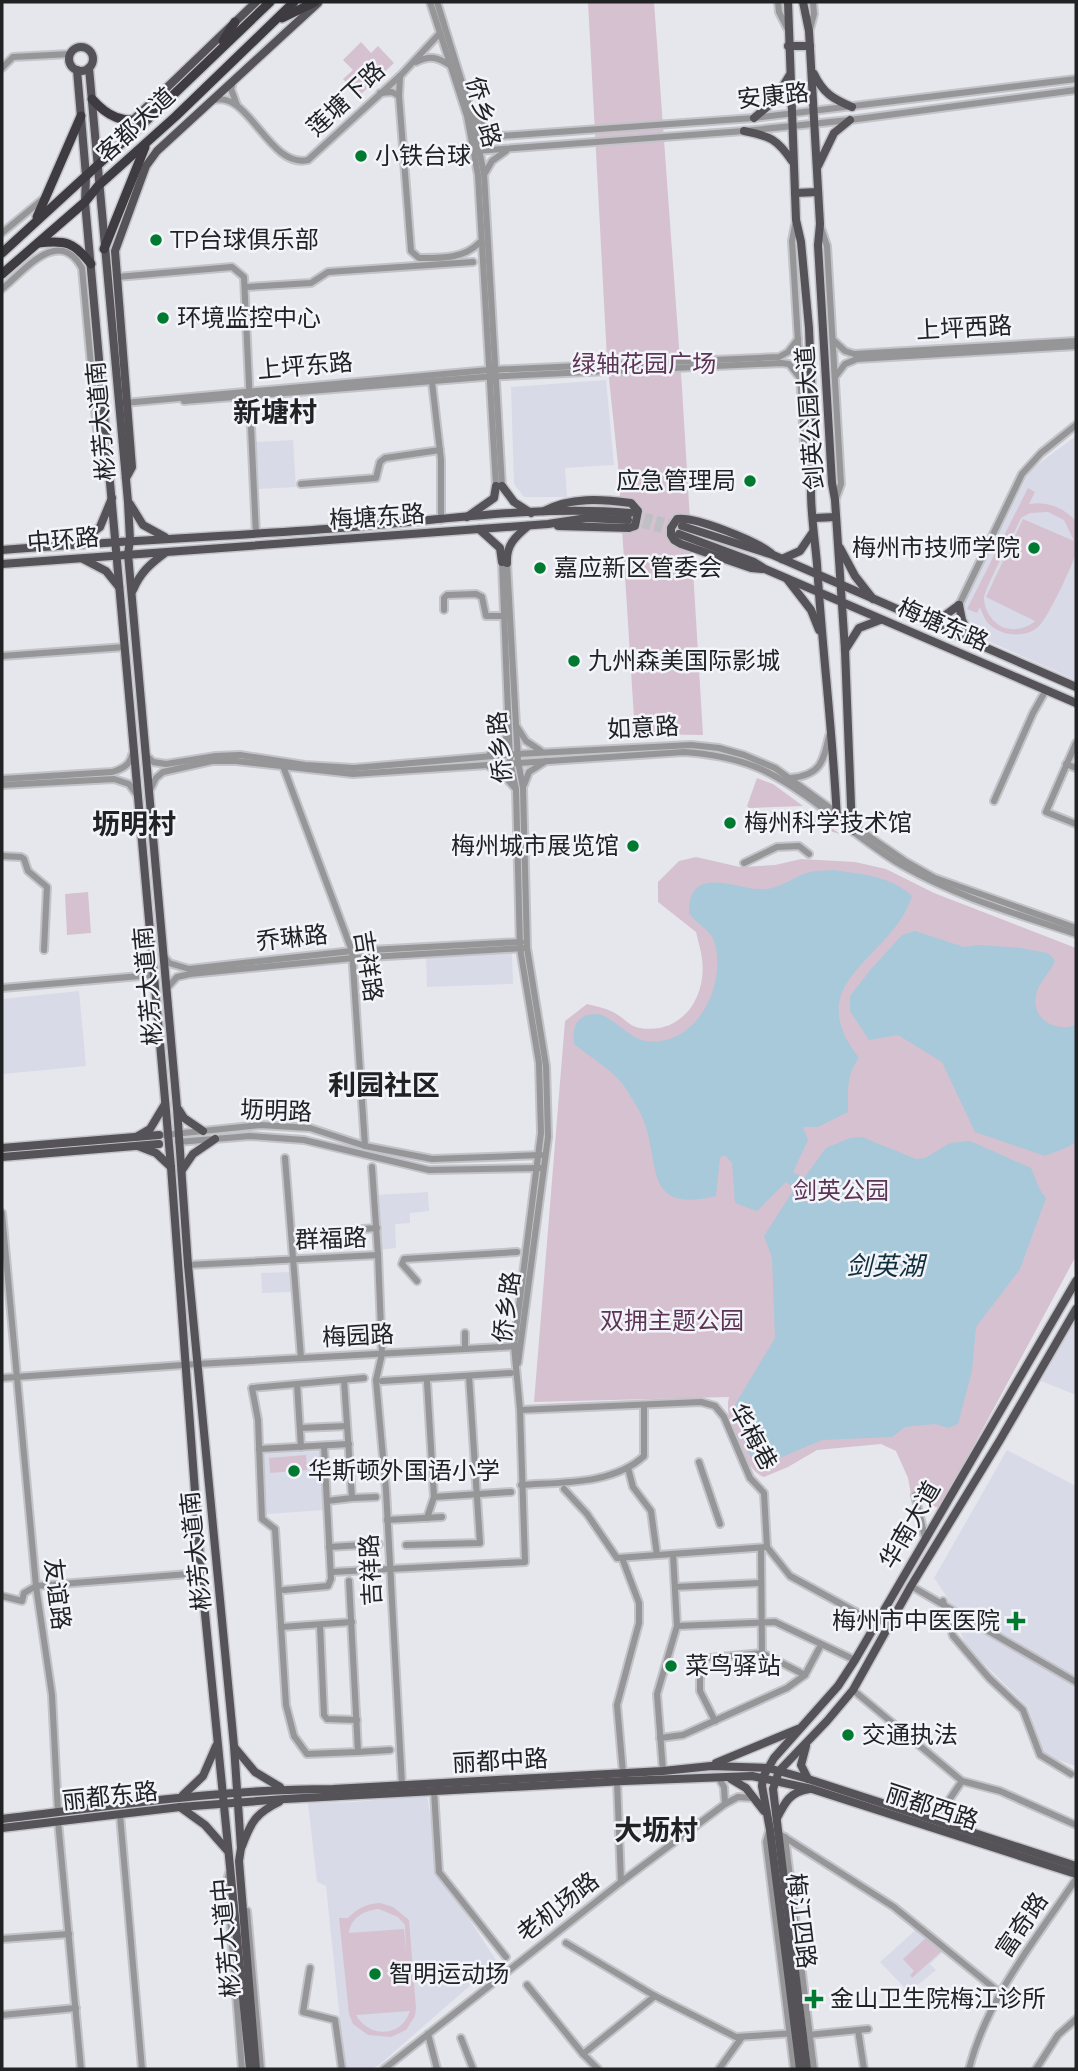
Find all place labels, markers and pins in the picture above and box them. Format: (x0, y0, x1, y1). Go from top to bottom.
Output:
place label: 小铁台球 (375, 138, 471, 171)
marker: 小铁台球 (353, 148, 369, 164)
place label: TP台球俱乐部 (170, 222, 319, 255)
marker: TP台球俱乐部 (148, 232, 164, 248)
place label: 环境监控中心 (177, 300, 321, 333)
marker: 环境监控中心 (155, 310, 171, 326)
place label: 应急管理局 (616, 463, 736, 496)
marker: 应急管理局 (742, 473, 758, 489)
place label: 梅州市技师学院 (852, 530, 1020, 563)
marker: 梅州市技师学院 (1026, 540, 1042, 556)
place label: 嘉应新区管委会 (554, 550, 722, 583)
marker: 嘉应新区管委会 (532, 560, 548, 576)
place label: 九州森美国际影城 (588, 643, 780, 676)
marker: 九州森美国际影城 (566, 653, 582, 669)
place label: 梅州科学技术馆 (744, 805, 912, 838)
marker: 梅州科学技术馆 (722, 815, 738, 831)
place label: 梅州城市展览馆 (451, 828, 619, 861)
marker: 梅州城市展览馆 (625, 838, 641, 854)
place label: 华斯顿外国语小学 (308, 1453, 500, 1486)
marker: 华斯顿外国语小学 (286, 1463, 302, 1479)
place label: 梅州市中医医院 (832, 1603, 1000, 1636)
marker: 梅州市中医医院 (1006, 1611, 1026, 1631)
place label: 菜鸟驿站 (685, 1648, 781, 1681)
marker: 菜鸟驿站 (663, 1658, 679, 1674)
place label: 交通执法 (862, 1717, 958, 1750)
marker: 交通执法 (840, 1727, 856, 1743)
place label: 智明运动场 (389, 1956, 509, 1989)
marker: 智明运动场 (367, 1966, 383, 1982)
place label: 金山卫生院梅江诊所 (830, 1981, 1046, 2014)
marker: 金山卫生院梅江诊所 (804, 1989, 824, 2009)

